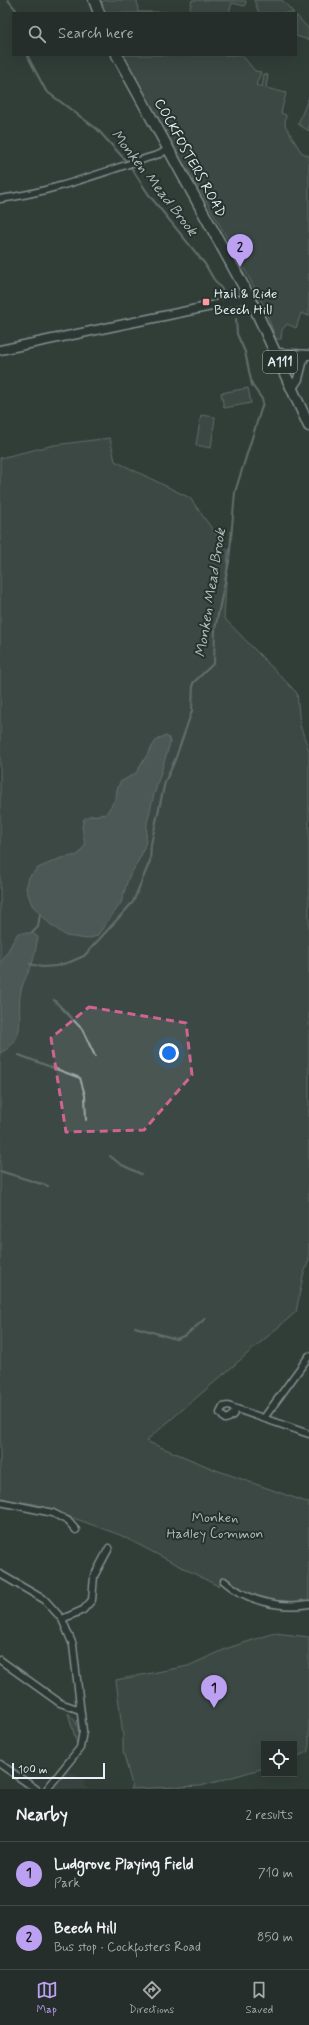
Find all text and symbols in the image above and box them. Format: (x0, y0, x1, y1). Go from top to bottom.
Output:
search box (12, 12, 297, 56)
icon: search (26, 23, 48, 45)
text: Search here (58, 24, 134, 44)
street label: COCKFOSTERS ROAD (150, 95, 230, 221)
water label: Monken Mead Brook (106, 126, 203, 242)
pin: 2 (227, 234, 253, 267)
place label: Hail & Ride Beech Hill (214, 285, 277, 319)
marker: Hail & Ride Beech Hill (201, 297, 211, 307)
road number: A111 (263, 351, 297, 373)
water label: Monken Mead Brook (191, 526, 231, 659)
your location (159, 1043, 179, 1063)
park label: Monken Hadley Common (166, 1509, 264, 1543)
pin: 1 (201, 1675, 227, 1708)
map controls (261, 1741, 297, 1777)
button: locate (261, 1741, 297, 1777)
scale bar (12, 1761, 105, 1780)
text: 100 m (18, 1763, 48, 1777)
text: Nearby (16, 1804, 68, 1826)
text: 2 results (246, 1807, 293, 1824)
text: Ludgrove Playing Field (54, 1855, 194, 1875)
text: 1 (26, 1865, 32, 1882)
text: 710 m (258, 1865, 293, 1882)
text: Park (54, 1875, 80, 1892)
text: Beech Hill (54, 1919, 116, 1939)
text: 2 (26, 1929, 32, 1946)
text: 850 m (257, 1929, 293, 1946)
text: Bus stop · Cockfosters Road (54, 1939, 201, 1956)
tab: Map (36, 1979, 58, 2017)
tab: Directions (129, 1979, 174, 2017)
tab: Saved (246, 1979, 273, 2017)

